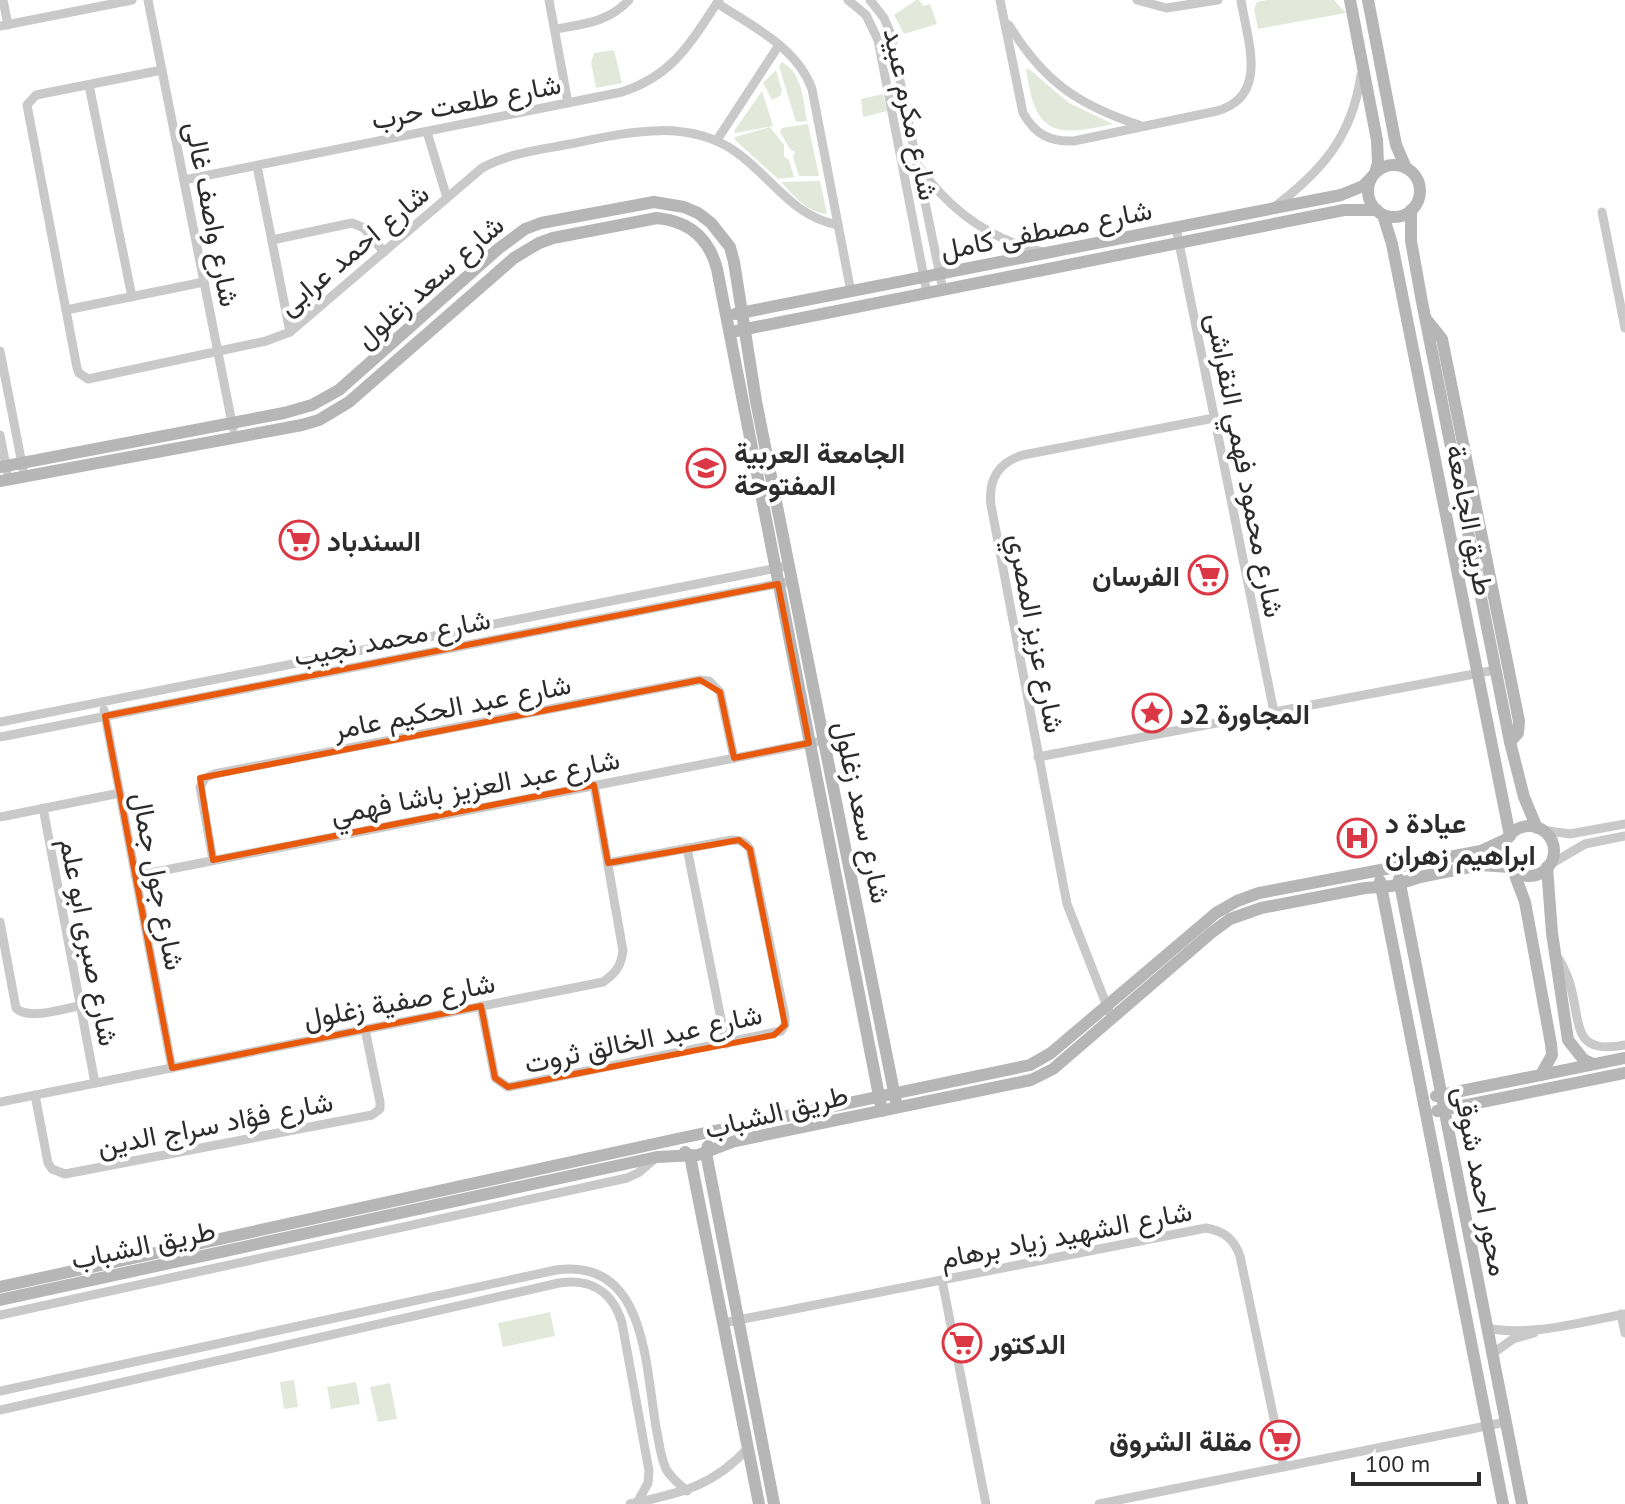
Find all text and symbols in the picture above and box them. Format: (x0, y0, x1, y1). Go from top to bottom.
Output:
street label: شارع مكرم عبيد (875, 24, 948, 204)
street label: شارع طلعت حرب (368, 64, 564, 138)
street label: شارع واصف غالى (176, 118, 249, 310)
street label: شارع احمد عرابى (270, 175, 437, 324)
street label: شارع مصطفى كامل (937, 190, 1155, 269)
street label: شارع سعد زغلول (347, 206, 512, 357)
street label: شارع محمود فهمي النقراشى (1193, 310, 1294, 621)
place label: الجامعة العربية المفتوحة (734, 434, 905, 503)
street label: طريق الجامعة (1438, 441, 1504, 599)
school or university icon: الجامعة العربية المفتوحة (685, 447, 727, 489)
supermarket icon: السندباد (278, 519, 320, 561)
place label: السندباد (327, 522, 421, 559)
street label: شارع عزيز المصري (995, 530, 1074, 737)
supermarket icon: الفرسان (1187, 554, 1229, 596)
place label: الفرسان (1092, 557, 1180, 594)
street label: شارع محمد نجيب (291, 600, 494, 675)
street label: شارع عبد الحكيم عامر (329, 665, 574, 748)
place icon: المجاورة 2د (1131, 692, 1173, 734)
place label: المجاورة 2د (1180, 695, 1310, 732)
street label: شارع سعد زغلول (825, 717, 900, 907)
street label: شارع عبد العزيز باشا فهمي (327, 740, 624, 837)
street label: شارع جول جمال (123, 789, 194, 973)
place label: عيادة د ابراهيم زهران (1385, 804, 1536, 874)
hospital icon: عيادة د ابراهيم زهران (1336, 817, 1378, 859)
street label: شارع صبرى ابو علم (51, 835, 128, 1049)
street label: شارع صفية زغلول (300, 963, 498, 1038)
street label: شارع عبد الخالق ثروت (521, 995, 765, 1082)
street label: طريق الشباب (700, 1075, 852, 1147)
street label: شارع فؤاد سراج الدين (94, 1082, 336, 1165)
street label: محور احمد شوقى (1445, 1083, 1519, 1279)
street label: شارع الشهيد زياد برهام (937, 1191, 1195, 1277)
street label: طريق الشباب (67, 1211, 219, 1277)
supermarket icon: الدكتور (941, 1322, 983, 1364)
place label: الدكتور (989, 1325, 1066, 1362)
supermarket icon: مقلة الشروق (1259, 1419, 1301, 1461)
place label: مقلة الشروق (1109, 1422, 1252, 1459)
scale bar (1353, 1436, 1479, 1486)
text: 100 m (1365, 1448, 1430, 1479)

